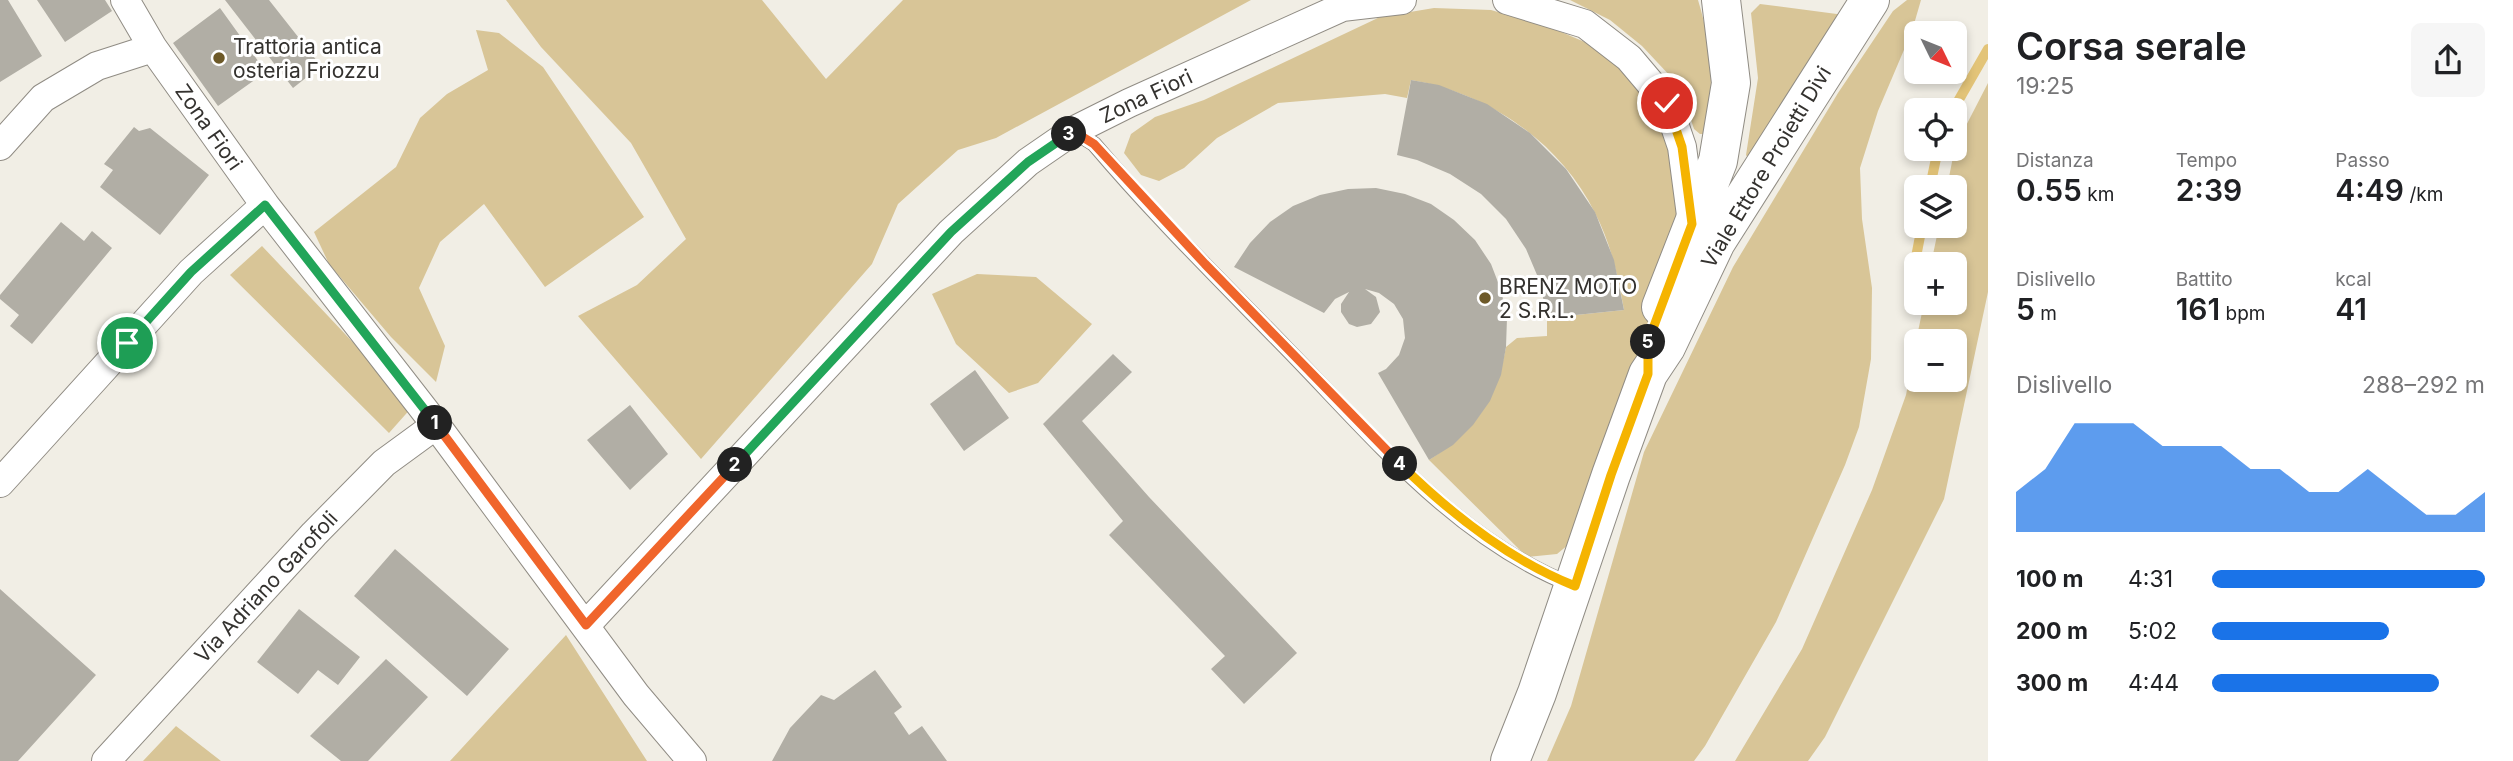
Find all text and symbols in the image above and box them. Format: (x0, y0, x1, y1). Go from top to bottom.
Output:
north arrow (1904, 21, 1967, 84)
map controls (1904, 21, 1967, 392)
text: Corsa serale (2016, 23, 2247, 69)
button: share (2411, 23, 2485, 97)
place label: Trattoria antica osteria Friozzu (233, 34, 382, 83)
marker: Trattoria antica osteria Friozzu (211, 50, 227, 66)
street label: Viale Ettore Proietti Divi (1696, 62, 1836, 272)
street label: Zona Fiori (1096, 64, 1196, 128)
text: 19:25 (2016, 72, 2074, 100)
pin (1637, 73, 1697, 133)
street label: Zona Fiori (170, 79, 248, 175)
icon: check (1648, 84, 1686, 122)
button: locate (1904, 98, 1967, 161)
pin: 3 (1052, 116, 1086, 152)
text: 3 (1062, 122, 1075, 145)
text: Distanza (2016, 149, 2094, 172)
text: Tempo (2176, 149, 2237, 172)
text: Passo (2335, 149, 2390, 172)
text: 0.55 (2016, 172, 2082, 208)
text: 2:39 (2176, 172, 2242, 208)
text: 4:49 (2335, 172, 2404, 208)
button: layers (1904, 175, 1967, 238)
text: km (2082, 183, 2114, 206)
text: /km (2404, 183, 2443, 206)
button: + (1904, 252, 1967, 315)
text: Dislivello (2016, 268, 2096, 291)
text: Battito (2176, 268, 2233, 291)
text: kcal (2335, 268, 2372, 291)
place label: BRENZ MOTO 2 S.R.L. (1499, 274, 1637, 323)
marker: BRENZ MOTO 2 S.R.L. (1477, 290, 1493, 306)
text: 5 (2016, 291, 2035, 327)
text: 161 (2176, 291, 2220, 327)
text: 41 (2335, 291, 2367, 327)
text: m (2035, 302, 2057, 325)
text: bpm (2220, 302, 2265, 325)
pin (97, 313, 157, 373)
icon: arrive (108, 324, 146, 362)
pin: 5 (1630, 324, 1666, 360)
button: − (1904, 329, 1967, 392)
text: 5 (1641, 330, 1654, 353)
text: Dislivello (2016, 371, 2112, 399)
text: 288–292 m (2362, 371, 2485, 399)
pin: 1 (418, 406, 452, 440)
text: 1 (430, 411, 439, 434)
pin: 4 (1382, 447, 1418, 482)
pin: 2 (718, 448, 752, 482)
text: 4 (1393, 452, 1406, 475)
text: 2 (729, 453, 740, 476)
street label: Via Adriano Garofoli (189, 506, 343, 668)
text: 100 m (2016, 565, 2083, 593)
text: 4:31 (2128, 565, 2173, 593)
text: 200 m (2016, 617, 2088, 645)
text: 5:02 (2128, 617, 2177, 645)
text: 300 m (2016, 669, 2088, 697)
text: 4:44 (2128, 669, 2179, 697)

